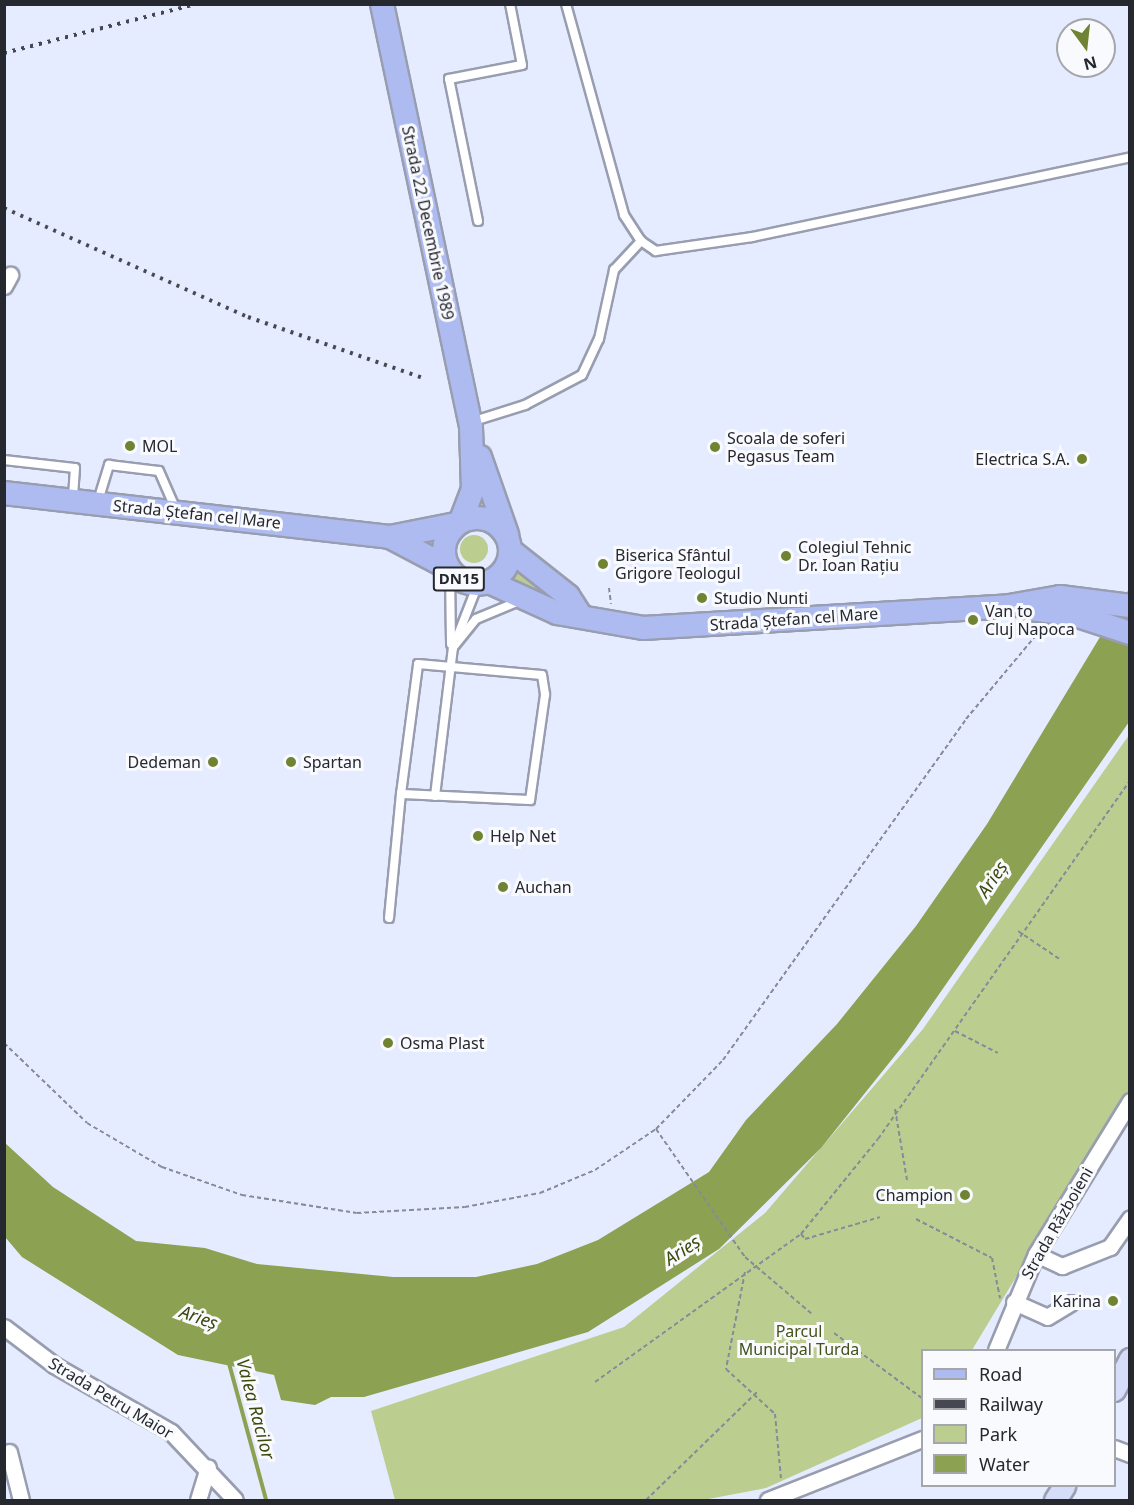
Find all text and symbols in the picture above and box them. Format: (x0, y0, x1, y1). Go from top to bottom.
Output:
north arrow (1056, 18, 1116, 78)
text: N (1081, 51, 1099, 76)
street label: Strada 22 Decembrie 1989 (398, 124, 458, 322)
place label: Scoala de soferi Pegasus Team (727, 428, 845, 466)
place label: MOL (142, 436, 177, 456)
marker: MOL (123, 439, 137, 453)
marker: Scoala de soferi Pegasus Team (708, 440, 722, 454)
place label: Electrica S.A. (975, 449, 1070, 469)
marker: Electrica S.A. (1075, 452, 1089, 466)
street label: Strada Ștefan cel Mare (112, 496, 282, 532)
place label: Colegiul Tehnic Dr. Ioan Rațiu (798, 537, 911, 575)
place label: Biserica Sfântul Grigore Teologul (615, 545, 741, 583)
marker: Colegiul Tehnic Dr. Ioan Rațiu (779, 549, 793, 563)
marker: Biserica Sfântul Grigore Teologul (596, 557, 610, 571)
road number: DN15 (432, 567, 486, 591)
place label: Studio Nunti (714, 588, 808, 608)
marker: Studio Nunti (695, 591, 709, 605)
place label: Van to Cluj Napoca (985, 601, 1075, 639)
street label: Strada Ștefan cel Mare (709, 604, 879, 634)
marker: Van to Cluj Napoca (966, 613, 980, 627)
place label: Dedeman (128, 752, 201, 772)
place label: Spartan (303, 752, 362, 772)
marker: Dedeman (206, 755, 220, 769)
marker: Spartan (284, 755, 298, 769)
place label: Help Net (490, 826, 556, 846)
marker: Help Net (471, 829, 485, 843)
water label: Arieș (972, 857, 1012, 901)
place label: Auchan (515, 877, 572, 897)
marker: Auchan (496, 880, 510, 894)
place label: Osma Plast (400, 1033, 484, 1053)
marker: Osma Plast (381, 1036, 395, 1050)
street label: Strada Războieni (1017, 1164, 1097, 1282)
place label: Champion (876, 1185, 953, 1205)
marker: Champion (958, 1188, 972, 1202)
water label: Arieș (660, 1230, 704, 1270)
place label: Karina (1053, 1291, 1101, 1311)
marker: Karina (1106, 1294, 1120, 1308)
water label: Arieș (177, 1300, 221, 1334)
park label: Parcul Municipal Turda (739, 1321, 859, 1359)
legend (921, 1349, 1116, 1487)
street label: Strada Petru Maior (45, 1353, 177, 1443)
water label: Valea Racilor (232, 1356, 280, 1462)
text: Road (979, 1362, 1022, 1386)
text: Railway (979, 1392, 1043, 1416)
text: Park (979, 1422, 1017, 1446)
text: Water (979, 1452, 1030, 1476)

